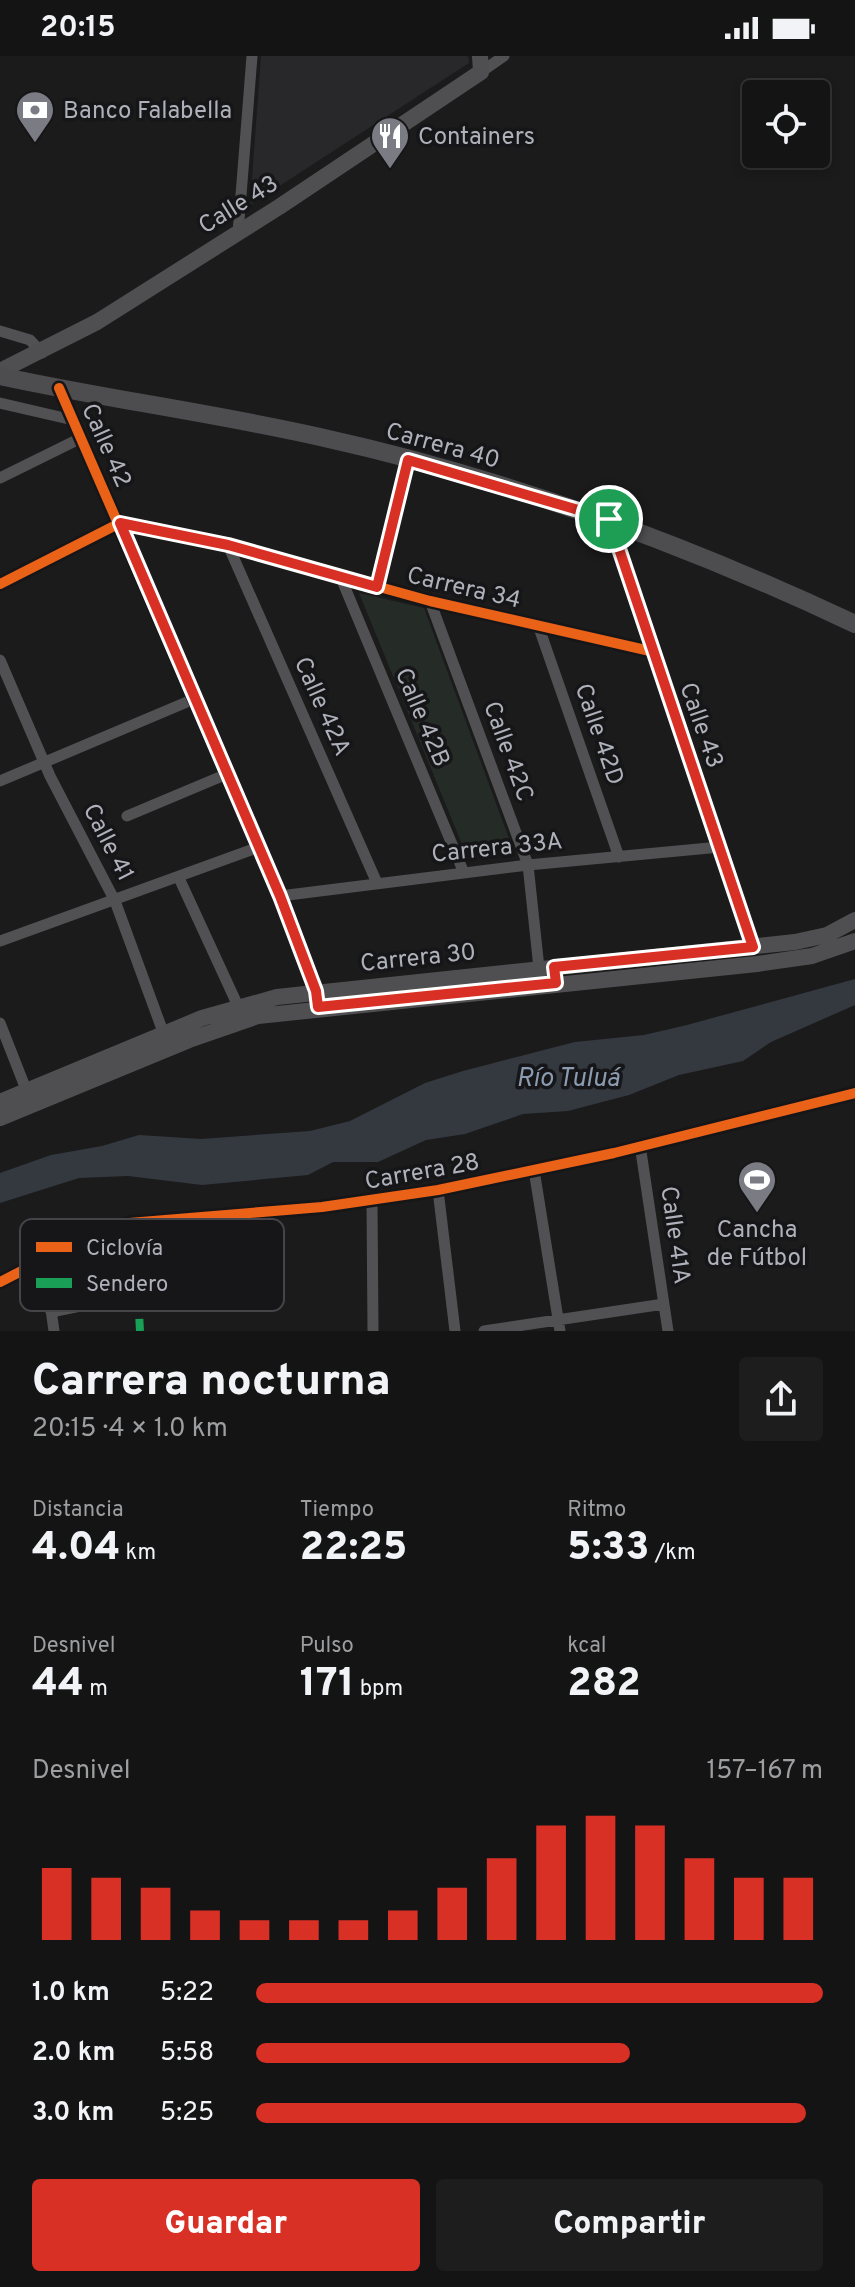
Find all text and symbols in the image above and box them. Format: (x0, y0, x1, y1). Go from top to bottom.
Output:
text: 20:15 (40, 10, 116, 47)
map controls (742, 80, 830, 168)
button: locate (742, 80, 830, 168)
bank icon: Banco Falabella (14, 89, 56, 144)
place label: Banco Falabella (63, 97, 232, 127)
restaurant icon: Containers (369, 115, 411, 170)
place label: Containers (418, 123, 535, 153)
street label: Calle 43 (194, 169, 285, 242)
street label: Calle 42 (73, 399, 137, 493)
street label: Carrera 40 (382, 417, 503, 477)
pin (575, 485, 643, 553)
icon: arrive (587, 497, 631, 541)
street label: Carrera 34 (404, 561, 523, 617)
street label: Calle 42A (286, 653, 356, 761)
street label: Calle 42B (387, 664, 455, 772)
street label: Calle 43 (671, 679, 729, 772)
street label: Calle 42D (567, 680, 629, 789)
street label: Calle 42C (475, 697, 539, 806)
street label: Calle 41 (75, 799, 139, 887)
street label: Carrera 33A (430, 827, 564, 871)
street label: Carrera 30 (359, 938, 478, 980)
water label: Río Tuluá (516, 1063, 622, 1096)
street label: Carrera 28 (363, 1148, 482, 1198)
sports icon: Cancha de Fútbol (736, 1159, 778, 1214)
street label: Calle 41A (652, 1184, 696, 1286)
place label: Cancha de Fútbol (707, 1216, 807, 1274)
legend (20, 1219, 284, 1311)
text: Ciclovía (86, 1236, 163, 1263)
text: Sendero (86, 1272, 168, 1299)
text: Carrera nocturna (32, 1355, 391, 1411)
button: share (739, 1357, 823, 1441)
text: 20:15 · 4 × 1.0 km (32, 1413, 228, 1446)
text: Distancia (32, 1497, 124, 1524)
text: Tiempo (300, 1497, 374, 1524)
text: Ritmo (567, 1497, 626, 1524)
text: 4.04 (32, 1524, 120, 1574)
text: 22:25 (300, 1524, 407, 1574)
text: 5:33 (567, 1524, 650, 1574)
text: km (120, 1540, 156, 1567)
text: /km (650, 1540, 696, 1567)
text: Desnivel (32, 1633, 115, 1660)
text: Pulso (300, 1633, 354, 1660)
text: kcal (567, 1633, 606, 1660)
text: 44 (32, 1660, 84, 1710)
text: 171 (300, 1660, 355, 1710)
text: 282 (567, 1660, 641, 1710)
text: m (84, 1676, 108, 1703)
text: bpm (355, 1676, 403, 1703)
text: Desnivel (32, 1755, 131, 1788)
text: 157–167 m (707, 1755, 823, 1788)
text: 1.0 km (32, 1977, 110, 2010)
text: 5:22 (160, 1977, 214, 2010)
text: 2.0 km (32, 2037, 115, 2070)
text: 5:58 (160, 2037, 214, 2070)
text: 3.0 km (32, 2097, 114, 2130)
text: 5:25 (160, 2097, 214, 2130)
button: Guardar (32, 2179, 420, 2271)
button: Compartir (436, 2179, 823, 2271)

